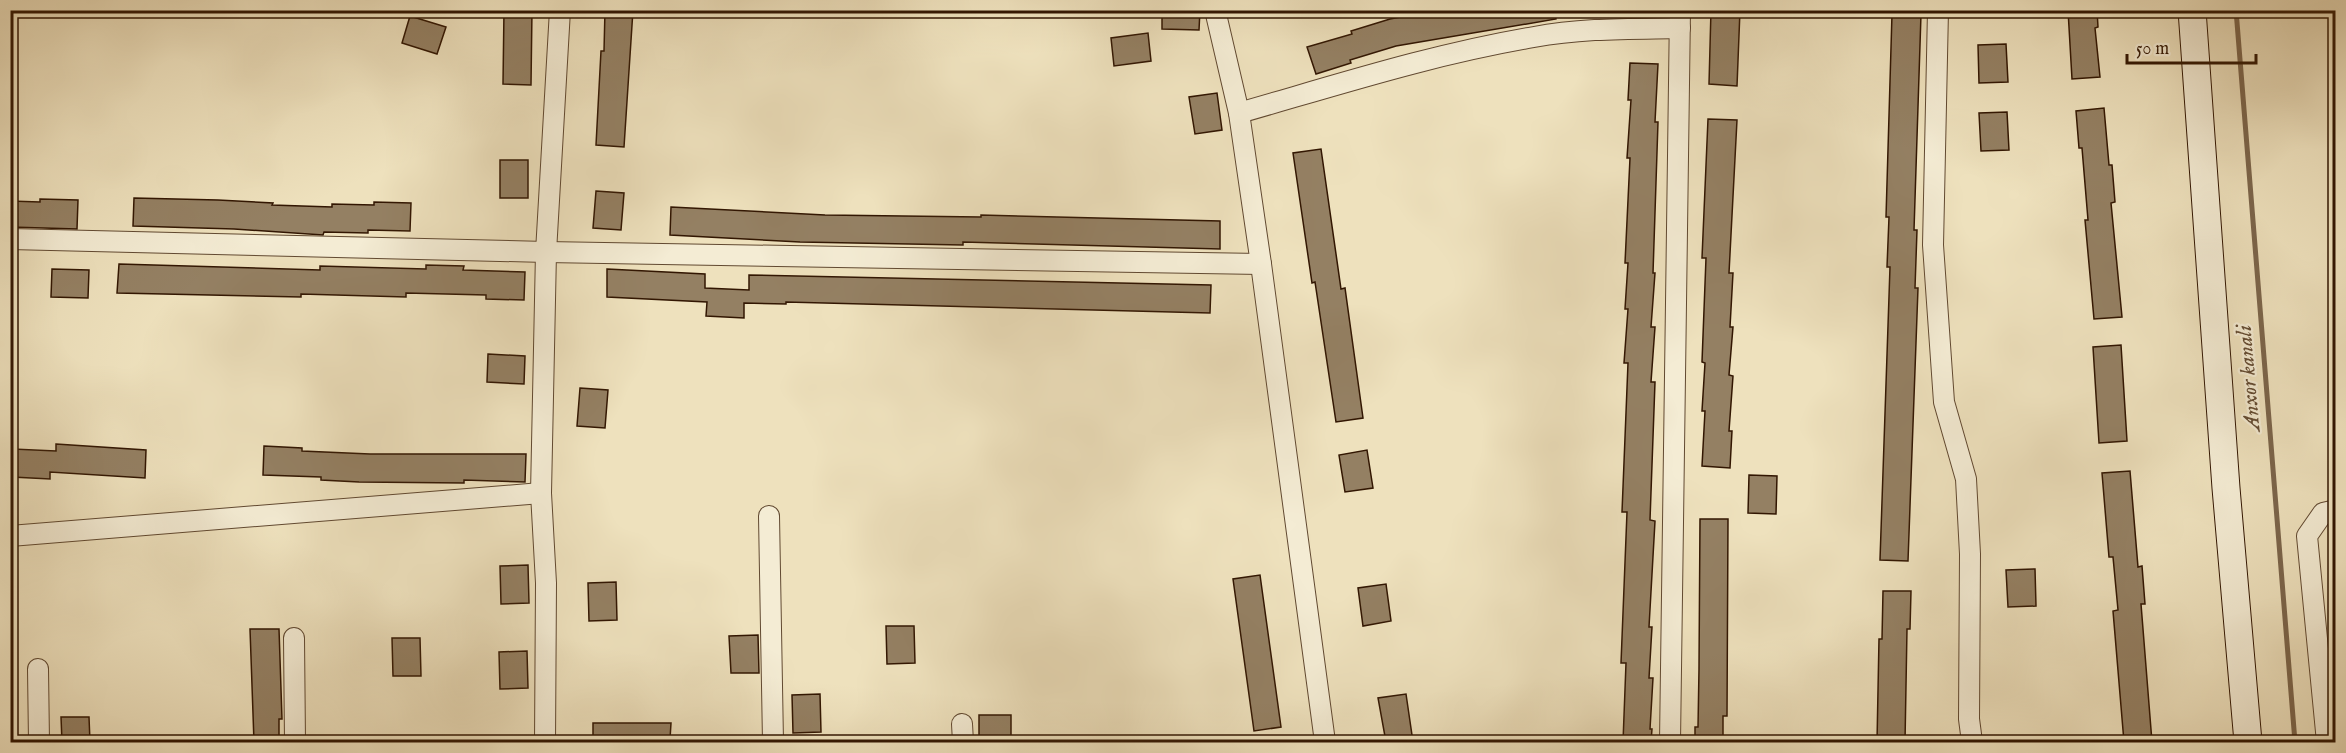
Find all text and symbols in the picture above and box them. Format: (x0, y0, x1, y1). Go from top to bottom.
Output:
scale bar (2127, 27, 2256, 65)
text: 50 m (2136, 38, 2169, 61)
water label: Anxor kanali (2230, 322, 2268, 434)

